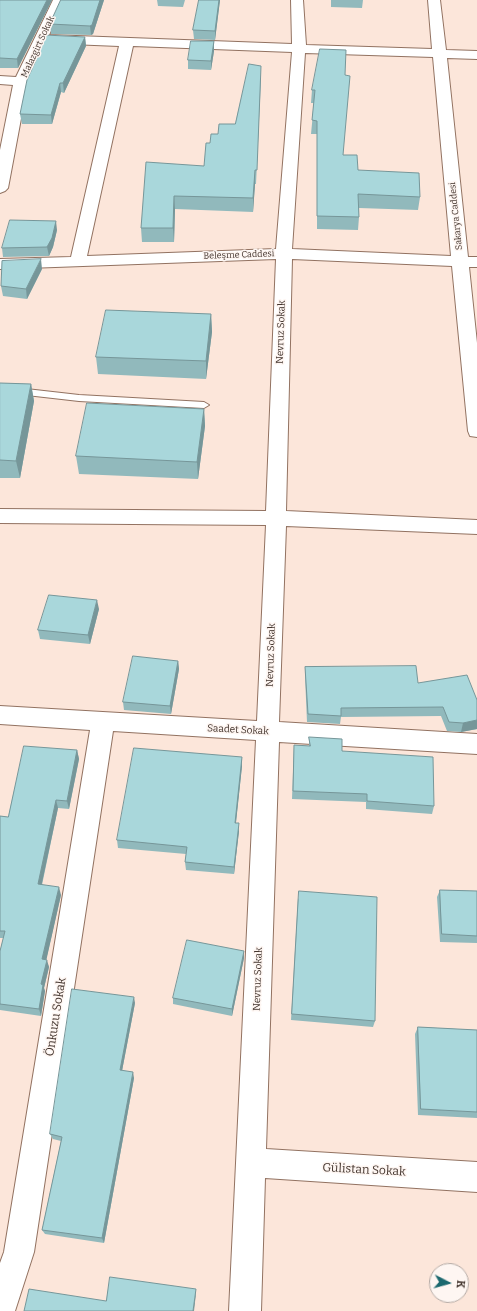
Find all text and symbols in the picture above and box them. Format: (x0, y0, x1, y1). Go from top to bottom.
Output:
street label: Malazgirt Sokak (19, 15, 57, 79)
street label: Sakarya Caddesi (447, 181, 465, 251)
street label: Beleşme Caddesi (203, 248, 275, 262)
street label: Nevruz Sokak (274, 300, 288, 364)
street label: Nevruz Sokak (264, 623, 278, 687)
street label: Saadet Sokak (207, 722, 269, 738)
street label: Nevruz Sokak (251, 947, 265, 1011)
street label: Önkuzu Sokak (43, 977, 69, 1057)
street label: Gülistan Sokak (322, 1161, 406, 1179)
north arrow (429, 1263, 469, 1303)
text: K (454, 1280, 467, 1289)

